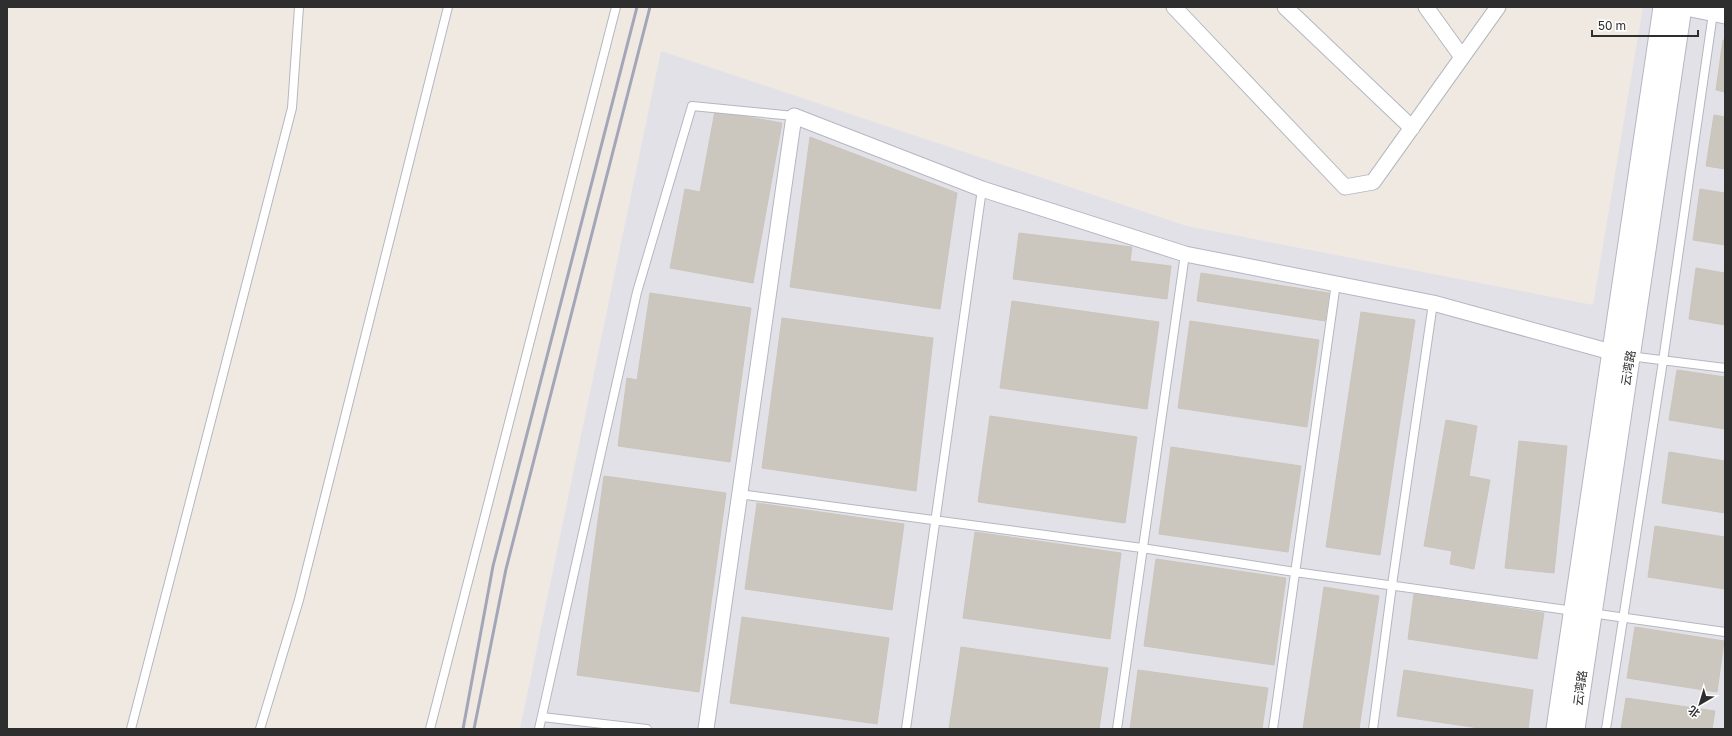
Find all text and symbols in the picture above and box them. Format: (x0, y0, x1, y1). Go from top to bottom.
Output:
scale bar (1592, 12, 1698, 38)
text: 50 m (1598, 18, 1626, 33)
street label: 云湾路 (1618, 349, 1638, 387)
street label: 云湾路 (1570, 669, 1590, 707)
north arrow (1680, 684, 1720, 724)
text: 北 (1685, 704, 1702, 721)

